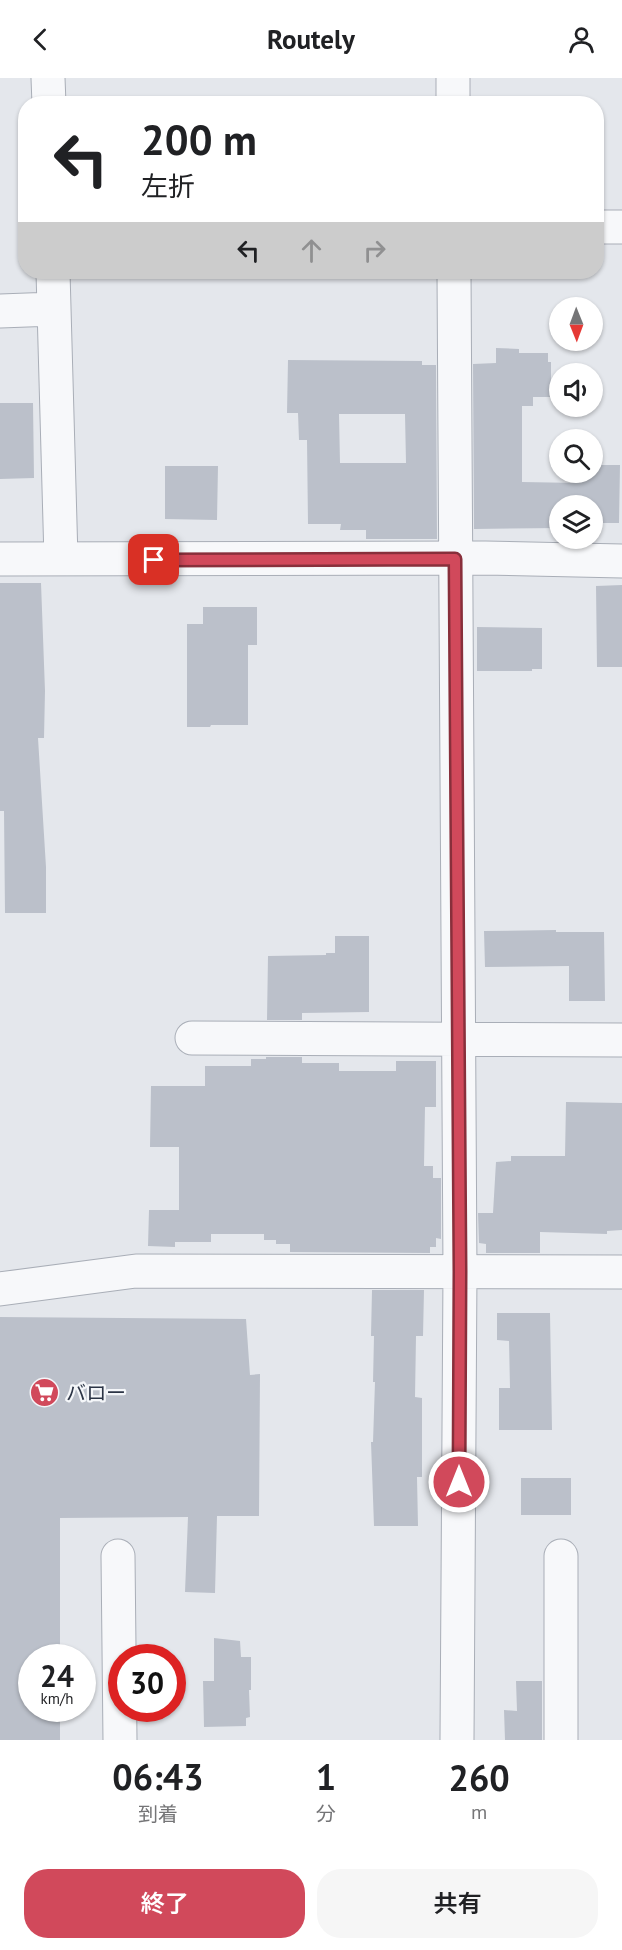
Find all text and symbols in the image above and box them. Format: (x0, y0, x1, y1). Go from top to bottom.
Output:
text: Routely (267, 22, 355, 56)
icon: back (24, 23, 57, 56)
icon: person (565, 23, 598, 56)
text: 200 m (141, 112, 257, 167)
icon: left (42, 120, 120, 198)
text: 左折 (141, 169, 195, 203)
icon: left (232, 234, 265, 267)
icon: ahead (295, 234, 328, 267)
icon: right (358, 234, 391, 267)
north arrow (549, 297, 603, 351)
map controls (549, 297, 603, 549)
button: sound (549, 363, 603, 417)
button: search (549, 429, 603, 483)
button: layers (549, 495, 603, 549)
pin (128, 534, 179, 585)
icon: arrive (137, 543, 170, 576)
supermarket icon: バロー (29, 1377, 61, 1409)
place label: バロー (66, 1380, 126, 1406)
position arrow (427, 1450, 491, 1514)
speed limit sign: 30 (108, 1644, 186, 1722)
text: 24 (40, 1656, 74, 1695)
text: km/h (41, 1689, 73, 1708)
text: 06:43 (112, 1753, 204, 1800)
text: 1 (316, 1753, 336, 1800)
text: 260 (448, 1754, 510, 1801)
text: m (471, 1799, 487, 1825)
text: 到着 (138, 1801, 178, 1827)
text: 分 (316, 1801, 336, 1827)
button: 終了 (24, 1869, 305, 1938)
button: 共有 (317, 1869, 598, 1938)

